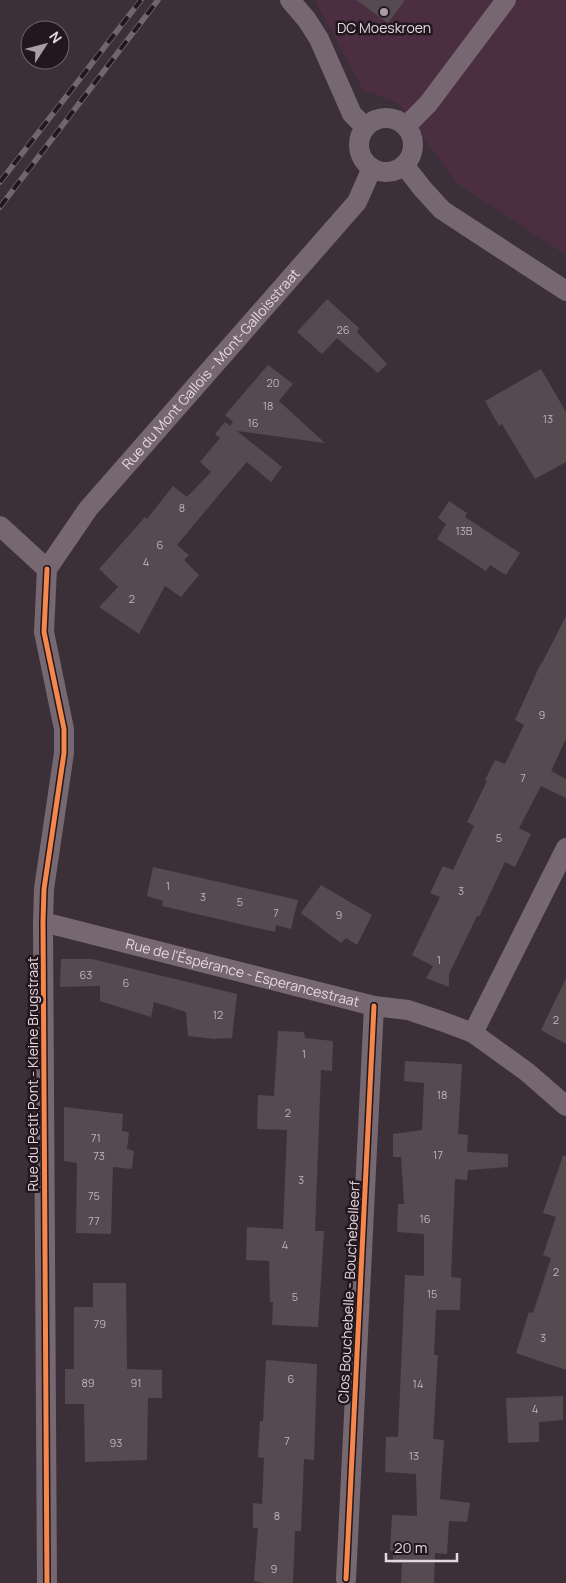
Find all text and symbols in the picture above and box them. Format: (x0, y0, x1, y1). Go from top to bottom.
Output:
marker: DC Moeskroen (378, 6, 390, 18)
place label: DC Moeskroen (337, 18, 431, 37)
north arrow (20, 20, 70, 70)
text: N (45, 27, 67, 47)
street label: Rue du Mont Gallois - Mont-Galloisstraat (117, 264, 304, 473)
house number: 26 (336, 322, 350, 337)
house number: 20 (267, 375, 279, 390)
house number: 18 (263, 398, 273, 413)
house number: 13 (543, 411, 553, 426)
house number: 16 (247, 415, 259, 430)
house number: 8 (179, 500, 185, 515)
house number: 13B (455, 523, 473, 538)
house number: 6 (157, 537, 164, 552)
house number: 4 (143, 554, 149, 569)
house number: 2 (129, 591, 135, 606)
house number: 9 (539, 707, 546, 722)
house number: 7 (520, 770, 526, 785)
house number: 5 (496, 830, 502, 845)
house number: 1 (166, 878, 170, 893)
house number: 3 (458, 883, 464, 898)
house number: 3 (200, 889, 206, 904)
house number: 5 (237, 894, 243, 909)
house number: 7 (273, 905, 279, 920)
house number: 9 (336, 907, 343, 922)
street label: Rue de l'Éspérance - Esperancestraat (124, 933, 362, 1011)
house number: 1 (437, 952, 441, 967)
street label: Rue du Petit Pont - Kleine Brugstraat (23, 956, 42, 1191)
house number: 63 (80, 967, 92, 982)
house number: 6 (123, 975, 130, 990)
house number: 12 (213, 1007, 223, 1022)
house number: 2 (553, 1012, 559, 1027)
house number: 1 (302, 1046, 306, 1061)
house number: 18 (437, 1087, 447, 1102)
house number: 2 (285, 1105, 291, 1120)
house number: 71 (91, 1130, 101, 1145)
house number: 17 (433, 1147, 443, 1162)
house number: 73 (93, 1148, 105, 1163)
house number: 3 (298, 1172, 304, 1187)
street label: Clos Bouchebelle - Bouchebelleerf (333, 1180, 364, 1404)
house number: 75 (88, 1188, 100, 1203)
house number: 16 (419, 1211, 431, 1226)
house number: 77 (88, 1213, 100, 1228)
house number: 4 (282, 1237, 288, 1252)
house number: 2 (553, 1264, 559, 1279)
house number: 15 (427, 1286, 437, 1301)
house number: 5 (292, 1289, 298, 1304)
house number: 79 (94, 1316, 106, 1331)
house number: 3 (540, 1330, 546, 1345)
house number: 6 (288, 1371, 295, 1386)
house number: 89 (81, 1375, 95, 1390)
house number: 91 (130, 1375, 142, 1390)
house number: 14 (413, 1376, 423, 1391)
house number: 4 (532, 1401, 538, 1416)
house number: 7 (284, 1433, 290, 1448)
house number: 93 (110, 1435, 122, 1450)
house number: 13 (409, 1448, 419, 1463)
house number: 8 (274, 1508, 280, 1523)
scale bar (386, 1530, 457, 1562)
text: 20 m (394, 1537, 427, 1558)
house number: 9 (271, 1561, 278, 1576)

